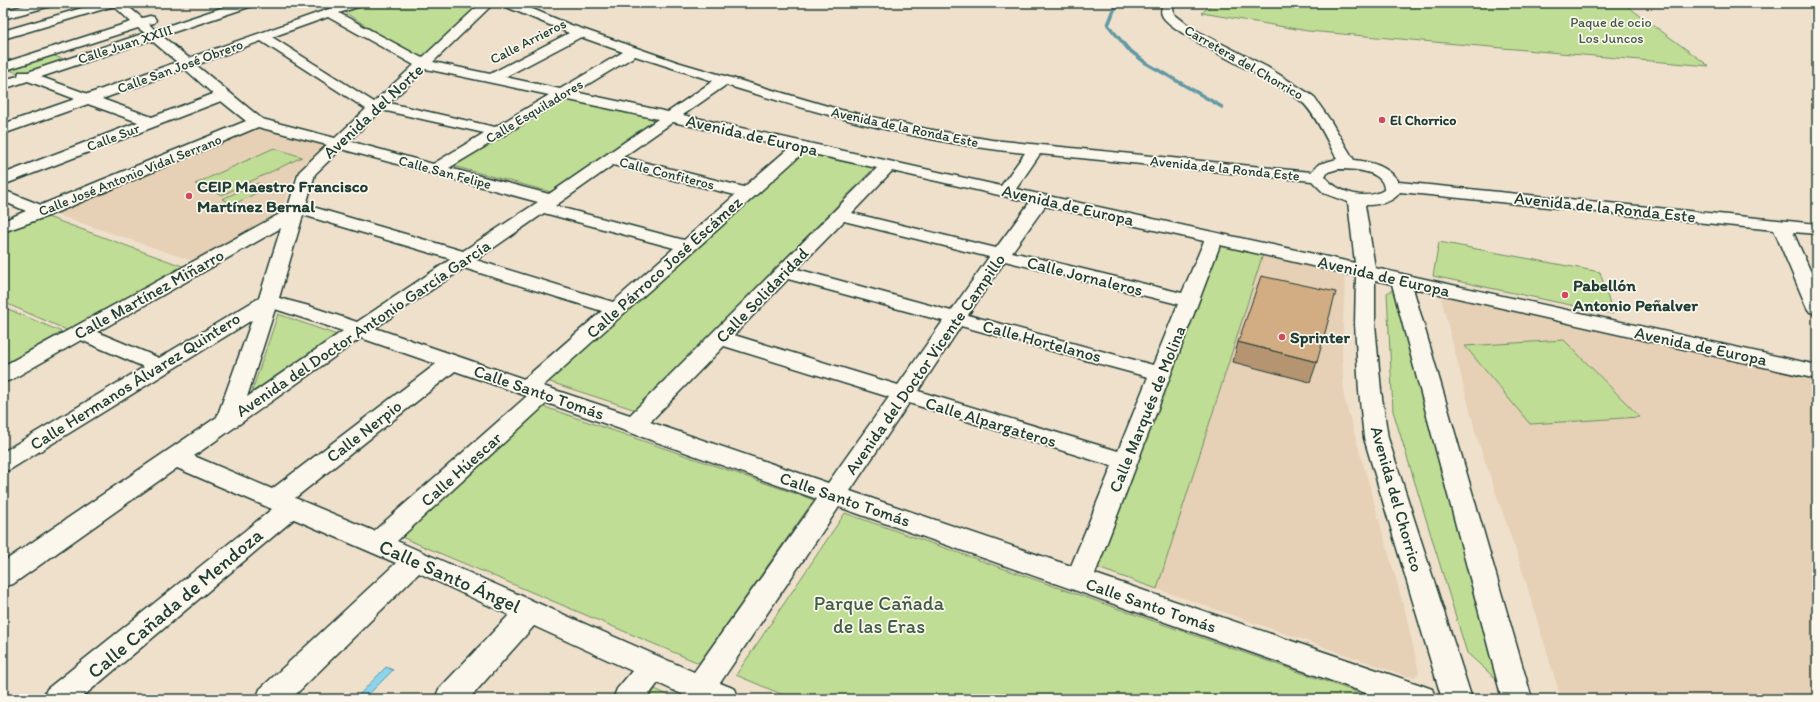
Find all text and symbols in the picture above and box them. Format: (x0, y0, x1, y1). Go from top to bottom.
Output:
park label: Paque de ocio Los Juncos (1570, 14, 1652, 47)
street label: Calle Arrieros (487, 15, 569, 68)
street label: Calle Juan XXIII (76, 21, 175, 68)
street label: Carretera del Chorrico (1181, 21, 1306, 103)
street label: Calle San José Obrero (115, 36, 245, 97)
street label: Avenida del Norte (319, 60, 427, 162)
street label: Calle Esquiladores (482, 76, 586, 147)
street label: Avenida de la Ronda Este (830, 104, 980, 151)
street label: Avenida de Europa (684, 110, 820, 160)
place label: El Chorrico (1390, 112, 1456, 129)
marker: El Chorrico (1377, 115, 1387, 125)
street label: Calle Sur (84, 119, 142, 155)
street label: Calle José Antonio Vidal Serrano (36, 131, 224, 220)
street label: Calle San Felipe (397, 152, 493, 193)
street label: Avenida de la Ronda Este (1149, 152, 1301, 185)
street label: Calle Confiteros (617, 153, 716, 194)
place label: CEIP Maestro Francisco Martínez Bernal (197, 176, 368, 216)
street label: Avenida de Europa (1000, 180, 1136, 230)
street label: Avenida de la Ronda Este (1513, 188, 1697, 226)
marker: CEIP Maestro Francisco Martínez Bernal (184, 191, 194, 201)
street label: Calle Párroco José Escámez (582, 192, 746, 342)
street label: Avenida del Doctor Antonio García García (232, 235, 494, 421)
street label: Calle Solidaridad (712, 243, 813, 347)
street label: Calle Martínez Miñarro (71, 244, 227, 344)
street label: Avenida del Doctor Vicente Campillo (841, 250, 1009, 478)
street label: Avenida de Europa (1316, 251, 1452, 301)
street label: Calle Jornaleros (1025, 252, 1145, 300)
place label: Pabellón Antonio Peñalver (1572, 275, 1698, 315)
marker: Pabellón Antonio Peñalver (1560, 290, 1570, 300)
street label: Calle Hermanos Álvarez Quintero (26, 308, 244, 454)
street label: Calle Hortelanos (980, 316, 1104, 366)
street label: Avenida de Europa (1633, 322, 1769, 370)
street label: Calle Marqués de Molina (1104, 323, 1190, 495)
place label: Sprinter (1290, 327, 1350, 348)
marker: Sprinter (1277, 332, 1287, 342)
street label: Calle Santo Tomás (471, 360, 607, 424)
street label: Calle Alpargateros (923, 393, 1059, 451)
street label: Calle Nerpio (322, 396, 406, 466)
street label: Avenida del Chorrico (1367, 424, 1427, 574)
street label: Calle Húescar (417, 427, 506, 510)
street label: Calle Santo Tomás (777, 467, 913, 531)
street label: Calle Cañada de Mendoza (83, 522, 268, 683)
street label: Calle Santo Ángel (375, 534, 525, 618)
street label: Calle Santo Tomás (1083, 573, 1219, 637)
park label: Parque Cañada de las Eras (814, 591, 945, 638)

